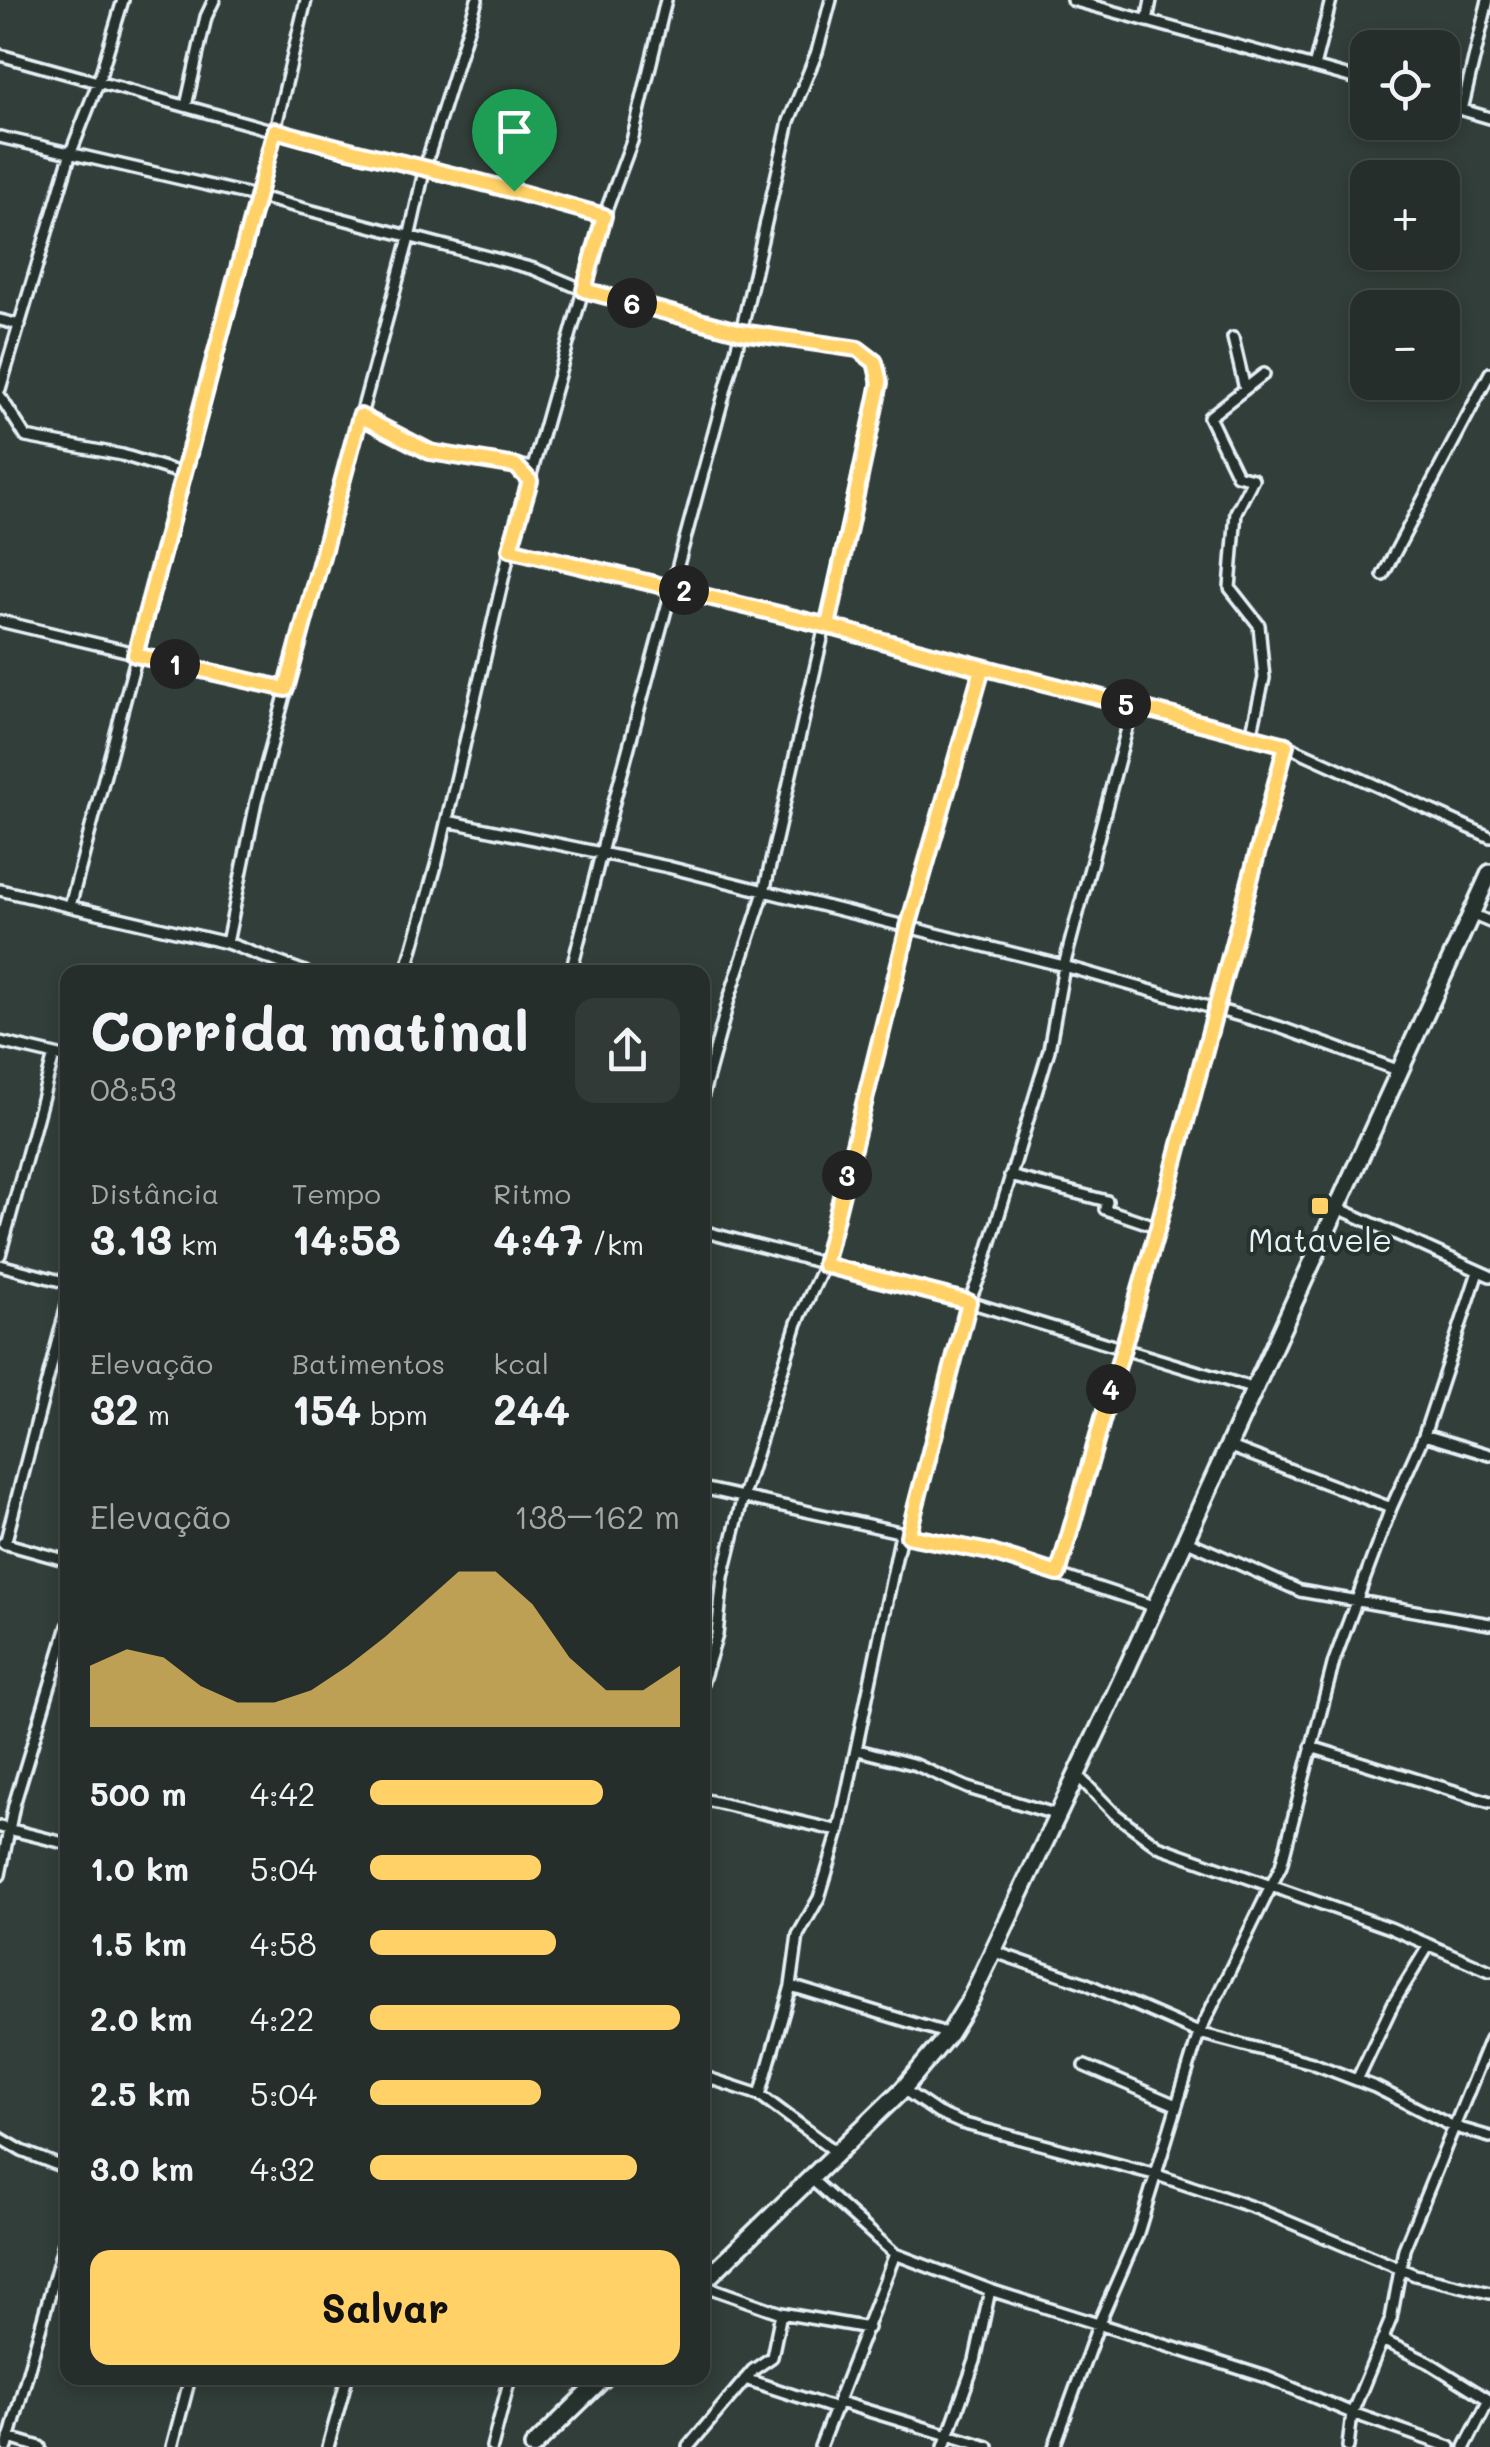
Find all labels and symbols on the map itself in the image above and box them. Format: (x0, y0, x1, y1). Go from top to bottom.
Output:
pin (472, 89, 557, 192)
pin: 6 (607, 278, 657, 328)
pin: 2 (659, 565, 709, 615)
pin: 1 (150, 639, 200, 689)
pin: 5 (1101, 679, 1151, 729)
pin: 3 (822, 1150, 872, 1200)
marker: Matavele (1309, 1195, 1331, 1217)
place label: Matavele (1248, 1218, 1392, 1260)
pin: 4 (1086, 1364, 1136, 1414)

